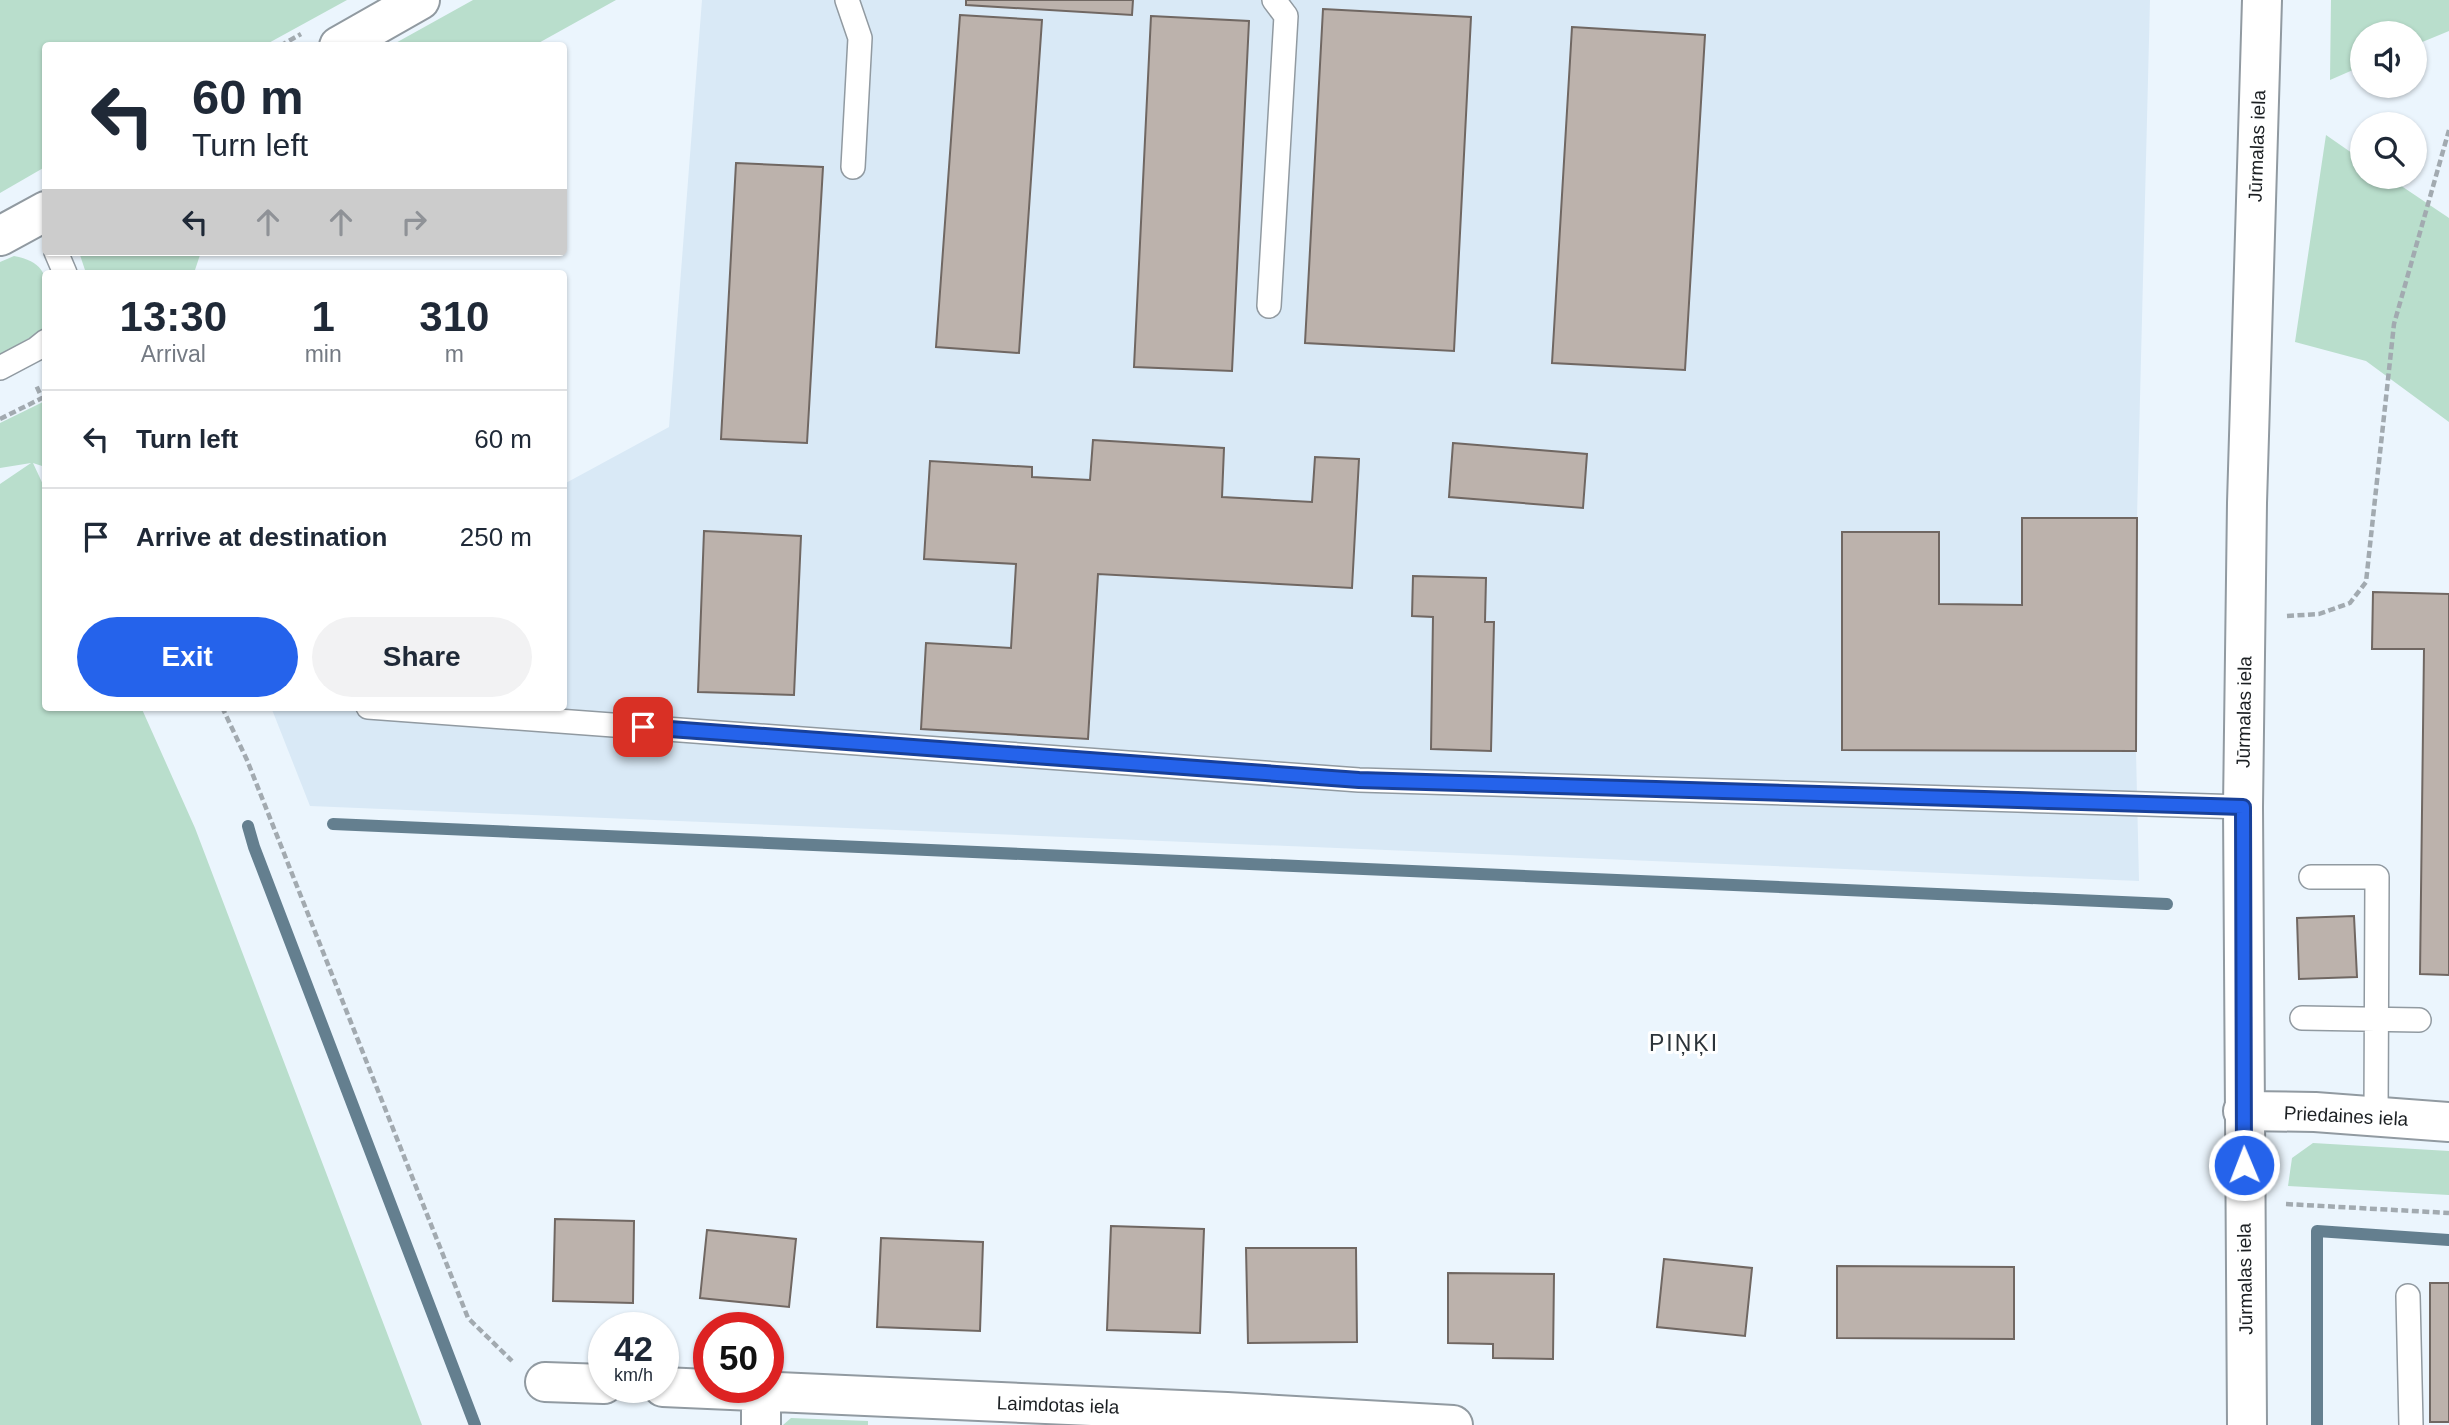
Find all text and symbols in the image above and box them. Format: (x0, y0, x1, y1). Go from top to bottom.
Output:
map controls (2350, 21, 2427, 189)
button: sound (2350, 21, 2427, 98)
icon: left (77, 70, 168, 161)
text: 60 m (192, 70, 304, 124)
street label: Jūrmalas iela (2245, 89, 2269, 202)
button: search (2350, 112, 2427, 189)
text: Turn left (192, 127, 308, 163)
icon: left (176, 203, 214, 241)
icon: ahead (249, 203, 287, 241)
icon: ahead (322, 203, 360, 241)
icon: right (395, 203, 433, 241)
text: 13:30 (120, 293, 227, 340)
text: 1 (311, 293, 335, 340)
text: 310 (419, 293, 489, 340)
text: Arrival (141, 341, 206, 367)
text: min (305, 341, 342, 367)
text: m (445, 341, 464, 367)
icon: left (77, 420, 115, 458)
text: Turn left (136, 424, 238, 454)
text: 60 m (474, 424, 532, 454)
icon: arrive (77, 518, 115, 556)
text: Arrive at destination (136, 522, 387, 552)
text: 250 m (460, 522, 532, 552)
button: Exit (77, 617, 298, 697)
button: Share (312, 617, 532, 697)
street label: Jūrmalas iela (2233, 655, 2255, 768)
pin (613, 697, 673, 757)
icon: arrive (624, 708, 662, 746)
district label: PIŅĶI (1649, 1030, 1719, 1056)
street label: Priedaines iela (2283, 1102, 2409, 1130)
position arrow (2207, 1128, 2281, 1202)
street label: Jūrmalas iela (2234, 1222, 2256, 1335)
speed limit sign: 50 (693, 1312, 784, 1403)
text: 42 (614, 1329, 653, 1368)
text: km/h (614, 1365, 653, 1385)
street label: Laimdotas iela (996, 1392, 1120, 1418)

